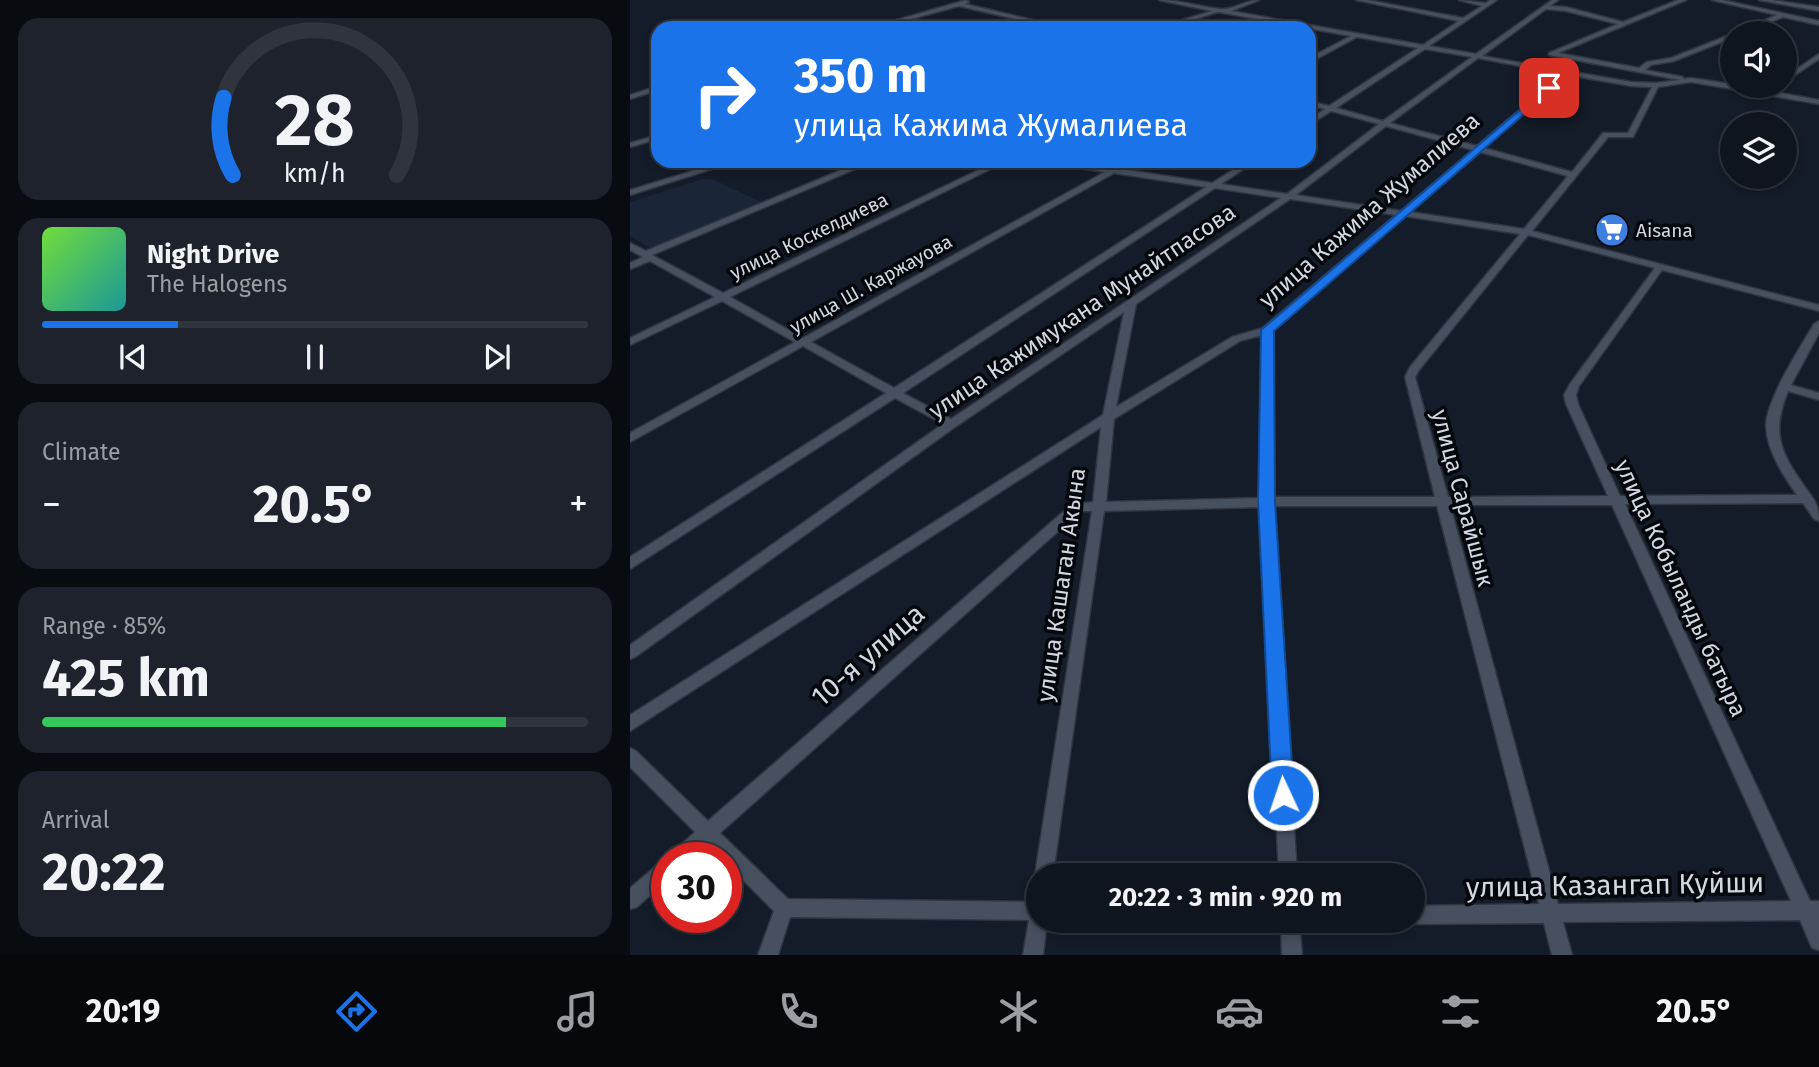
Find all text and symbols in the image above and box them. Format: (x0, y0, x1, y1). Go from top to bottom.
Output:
map controls (1720, 21, 1797, 189)
button: sound (1720, 21, 1797, 98)
text: 350 m (794, 46, 927, 105)
icon: right (679, 49, 770, 140)
pin (1519, 58, 1579, 118)
icon: arrive (1530, 69, 1568, 107)
text: 28 (275, 77, 355, 164)
text: улица Кажима Жумалиева (794, 106, 1188, 144)
street label: улица Кажима Жумалиева (1253, 107, 1485, 313)
button: layers (1720, 112, 1797, 189)
text: km/h (284, 159, 346, 189)
street label: улица Коскелдиева (726, 188, 892, 284)
street label: улица Кажимукана Мунайтпасова (923, 198, 1241, 424)
supermarket icon: Aisana (1593, 211, 1631, 249)
place label: Aisana (1636, 219, 1693, 242)
street label: улица Ш. Каржауова (786, 230, 956, 338)
text: Night Drive (147, 239, 279, 270)
text: The Halogens (147, 270, 287, 298)
icon: previous (114, 338, 152, 376)
icon: pause (296, 338, 334, 376)
icon: next (478, 338, 516, 376)
street label: улица Сарайшык (1426, 406, 1500, 590)
text: Climate (42, 438, 121, 466)
street label: улица Кобыланды батыра (1609, 455, 1753, 721)
street label: улица Кашаган Акына (1031, 466, 1091, 704)
text: 20.5° (253, 473, 377, 536)
text: − (42, 481, 61, 527)
text: + (569, 481, 588, 527)
street label: 10-я улица (805, 597, 931, 713)
text: Range · 85% (42, 612, 166, 640)
text: 425 km (42, 647, 210, 710)
position arrow (1246, 758, 1320, 832)
text: Arrival (42, 806, 109, 834)
text: 20:22 (42, 841, 166, 904)
speed limit sign: 30 (651, 842, 742, 933)
street label: улица Казангап Куйши (1465, 866, 1765, 904)
text: 20:22 · 3 min · 920 m (1109, 882, 1342, 913)
icon: directions (332, 987, 381, 1036)
icon: music (553, 987, 602, 1036)
icon: phone (774, 987, 823, 1036)
icon: climate (994, 987, 1043, 1036)
icon: car (1215, 987, 1264, 1036)
icon: filters (1436, 987, 1485, 1036)
text: 20:19 (86, 992, 160, 1030)
text: 20.5° (1656, 992, 1733, 1030)

